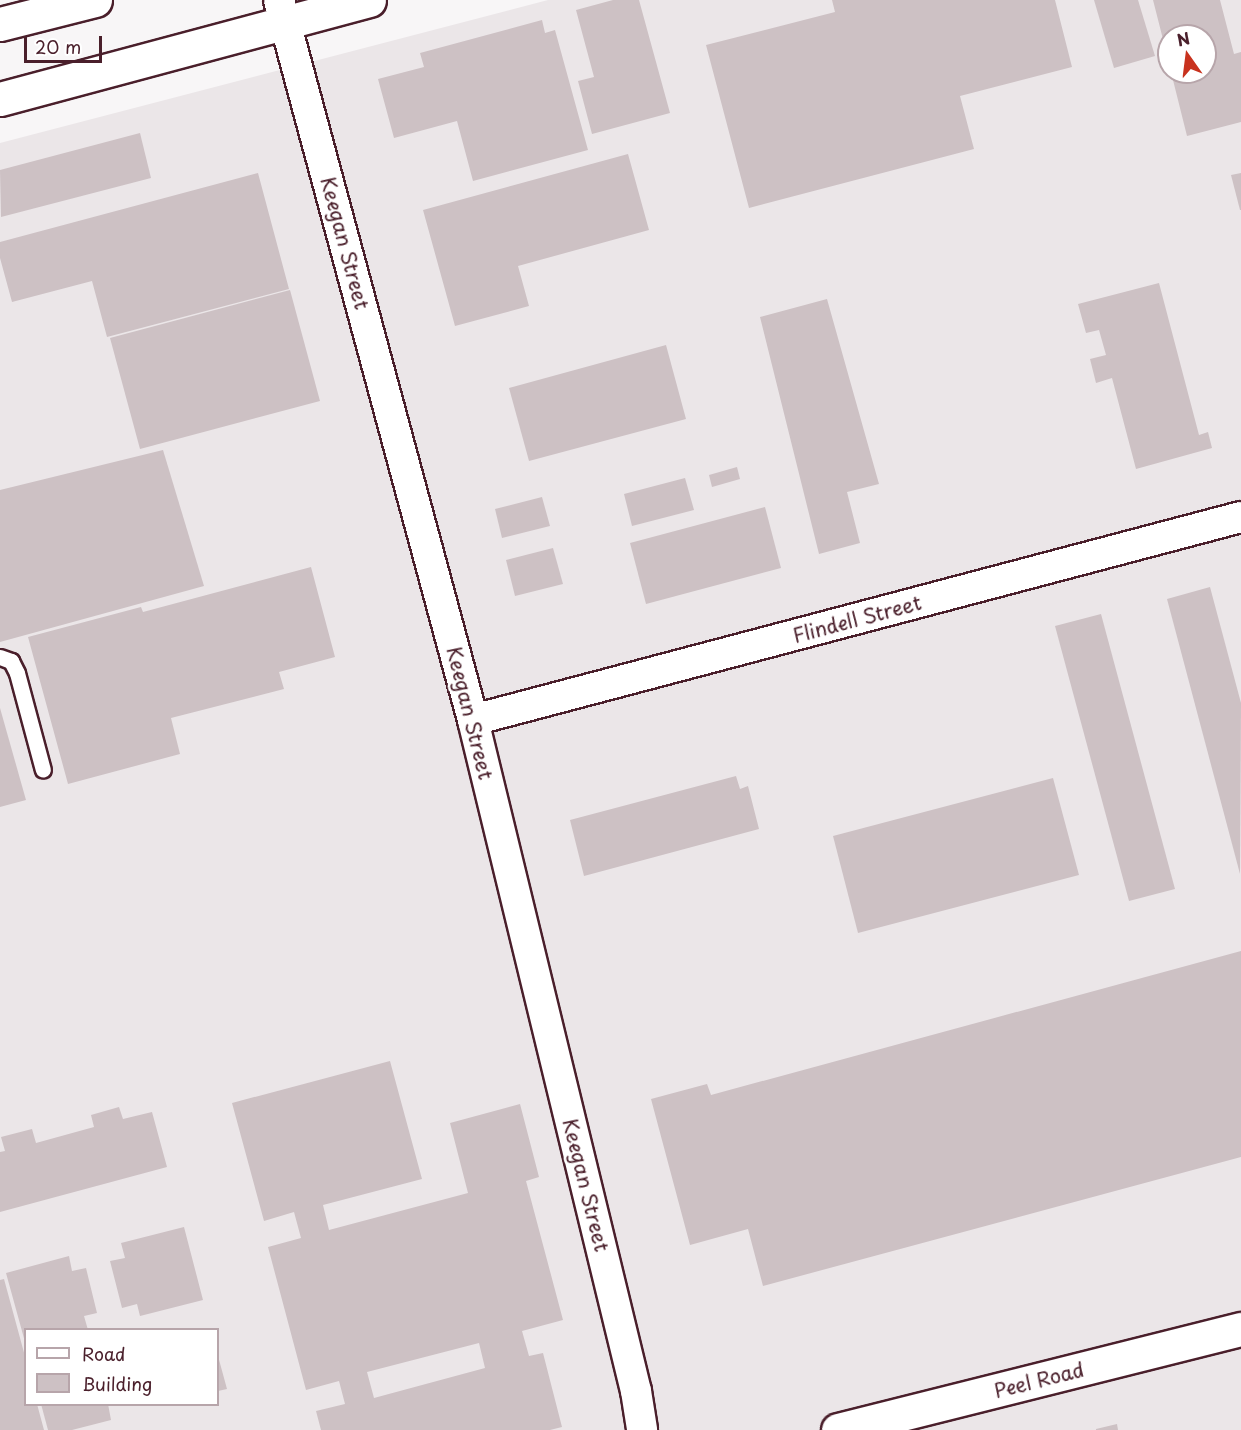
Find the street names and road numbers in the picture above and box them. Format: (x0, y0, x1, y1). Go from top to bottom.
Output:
street label: Keegan Street (316, 174, 374, 312)
street label: Flindell Street (790, 590, 924, 648)
street label: Keegan Street (442, 644, 498, 782)
street label: Keegan Street (558, 1116, 614, 1254)
street label: Peel Road (991, 1357, 1087, 1403)

